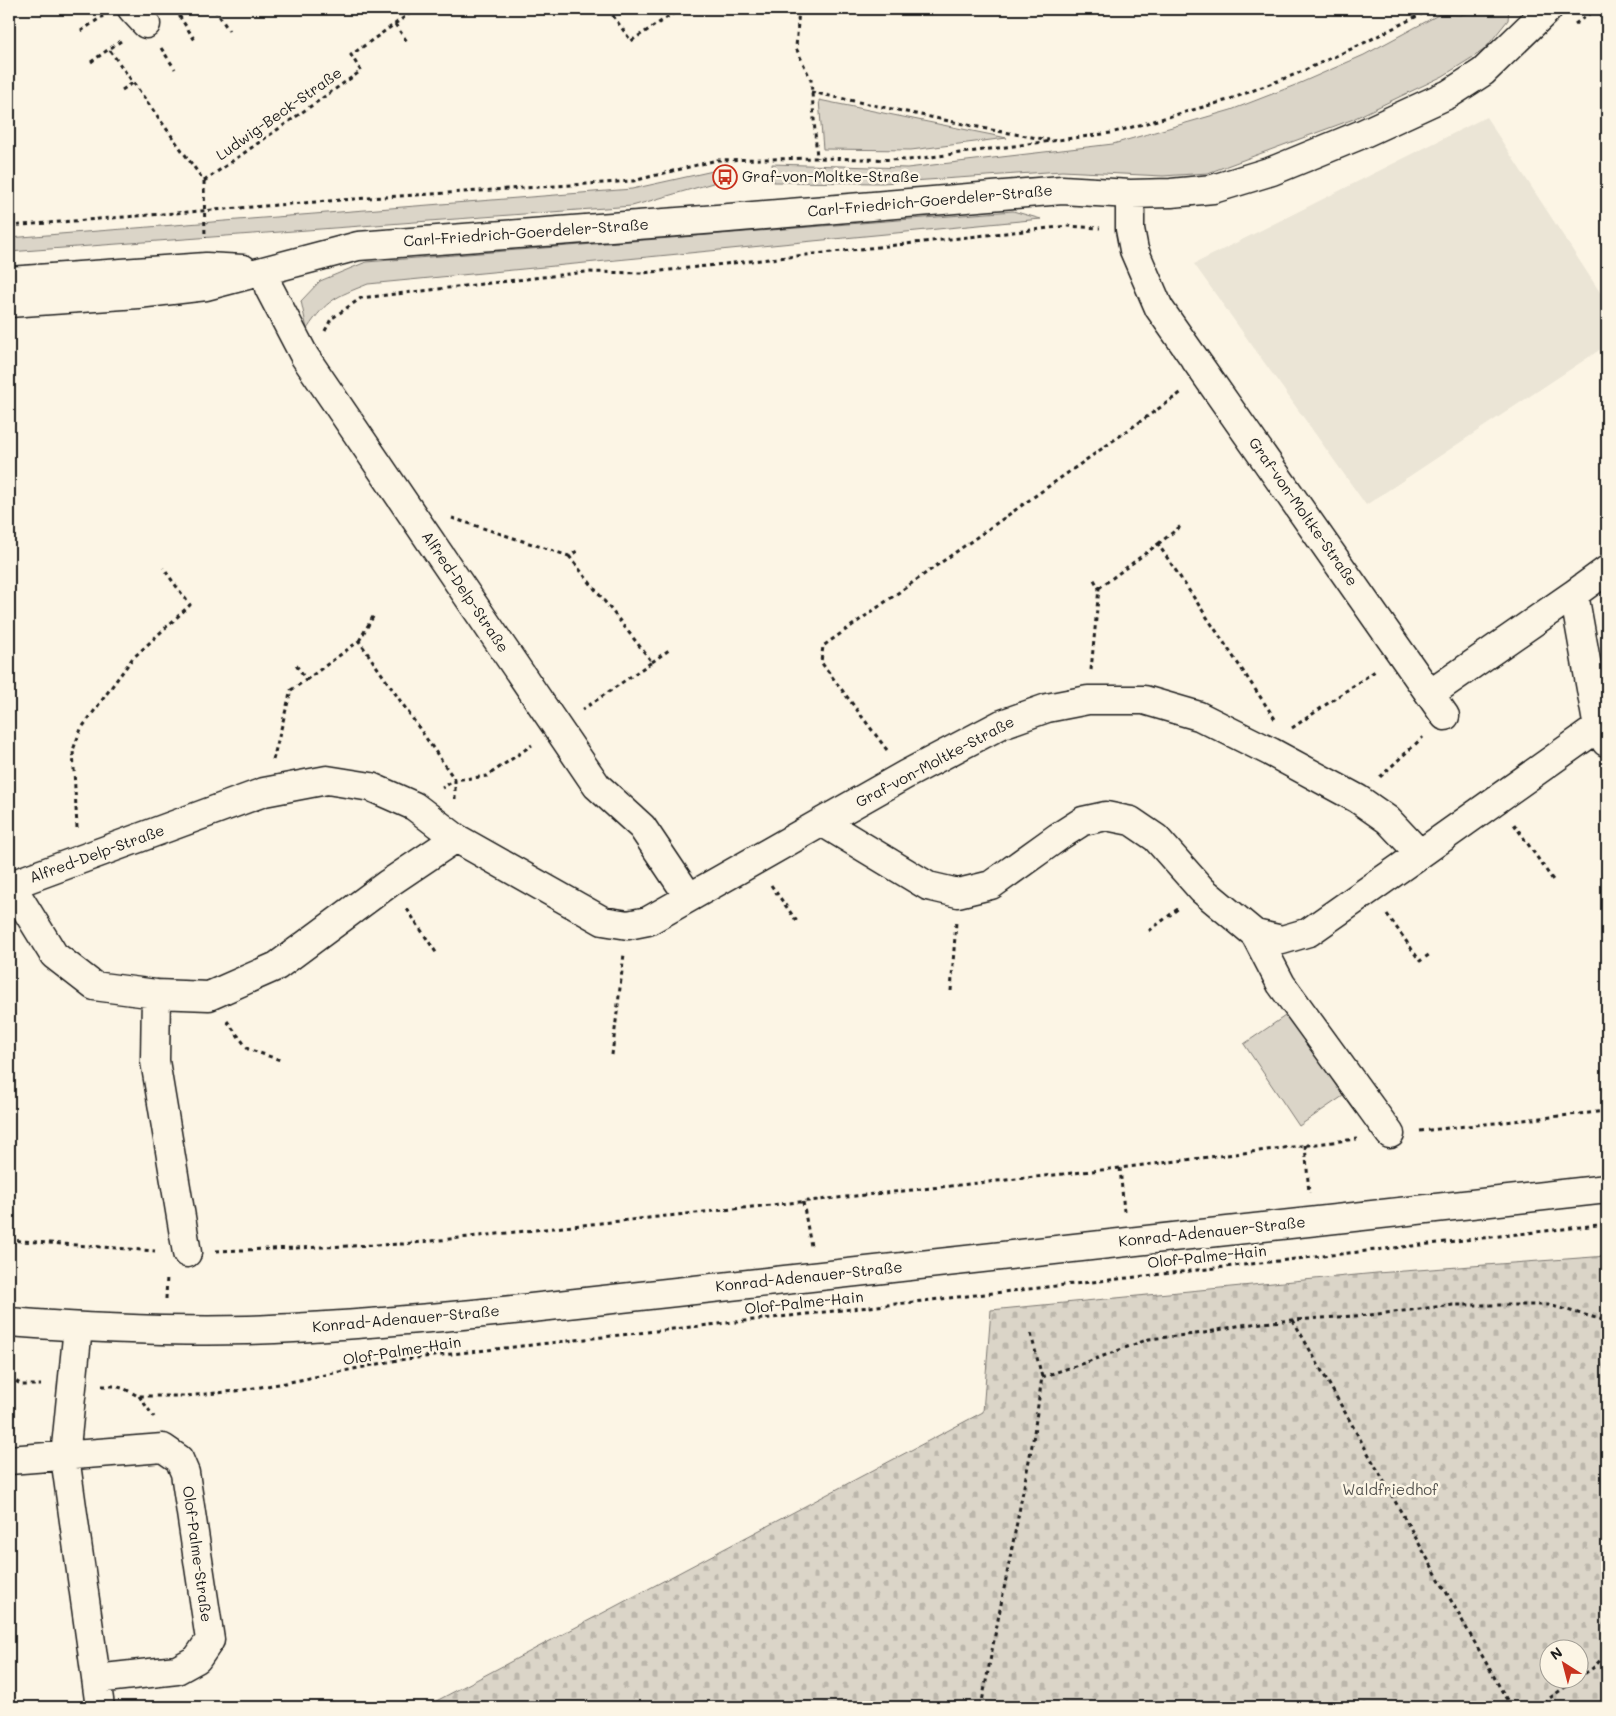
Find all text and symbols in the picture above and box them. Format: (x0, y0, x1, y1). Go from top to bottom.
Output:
street label: Ludwig-Beck-Straße (212, 62, 345, 164)
bus stop icon: Graf-von-Moltke-Straße (712, 164, 738, 190)
place label: Graf-von-Moltke-Straße (742, 166, 919, 186)
street label: Carl-Friedrich-Goerdeler-Straße (807, 179, 1053, 221)
street label: Carl-Friedrich-Goerdeler-Straße (403, 213, 649, 251)
street label: Graf-von-Moltke-Straße (1245, 433, 1363, 590)
street label: Alfred-Delp-Straße (418, 527, 514, 656)
street label: Graf-von-Moltke-Straße (852, 711, 1017, 812)
street label: Alfred-Delp-Straße (26, 819, 167, 887)
street label: Konrad-Adenauer-Straße (1117, 1211, 1306, 1251)
street label: Olof-Palme-Hain (1146, 1240, 1267, 1272)
street label: Konrad-Adenauer-Straße (714, 1256, 903, 1296)
street label: Olof-Palme-Hain (743, 1286, 864, 1318)
street label: Konrad-Adenauer-Straße (311, 1300, 500, 1336)
street label: Olof-Palme-Hain (341, 1331, 462, 1369)
park label: Waldfriedhof (1342, 1479, 1439, 1499)
street label: Olof-Palme-Straße (179, 1484, 217, 1623)
north arrow (1538, 1638, 1588, 1688)
text: N (1546, 1642, 1566, 1664)

